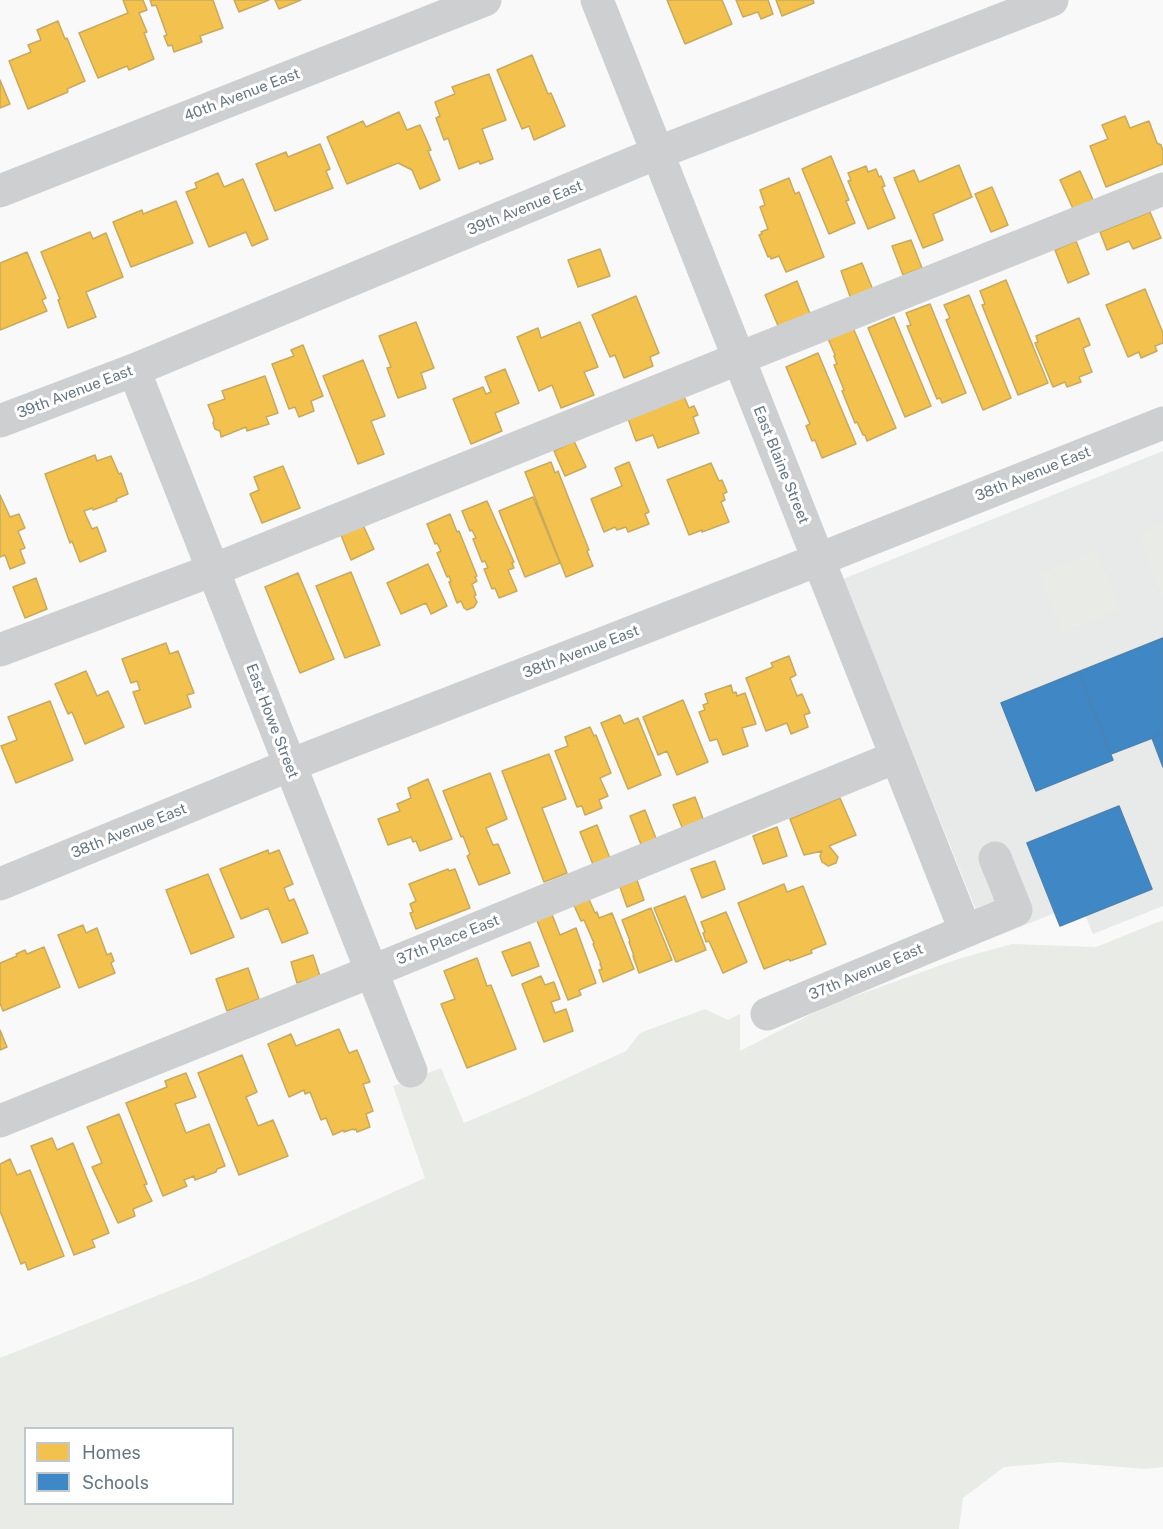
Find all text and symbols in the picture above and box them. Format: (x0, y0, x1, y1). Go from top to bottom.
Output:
street label: 40th Avenue East (182, 65, 302, 125)
street label: 39th Avenue East (465, 177, 585, 239)
street label: 39th Avenue East (15, 362, 135, 422)
street label: East Blaine Street (749, 403, 813, 527)
street label: 38th Avenue East (973, 443, 1093, 505)
street label: 38th Avenue East (520, 622, 642, 682)
street label: East Howe Street (242, 661, 302, 781)
street label: 38th Avenue East (69, 800, 189, 862)
street label: 37th Place East (394, 911, 502, 969)
street label: 37th Avenue East (806, 940, 926, 1004)
legend (24, 1427, 234, 1505)
text: Homes (82, 1442, 141, 1463)
text: Schools (82, 1472, 149, 1493)

